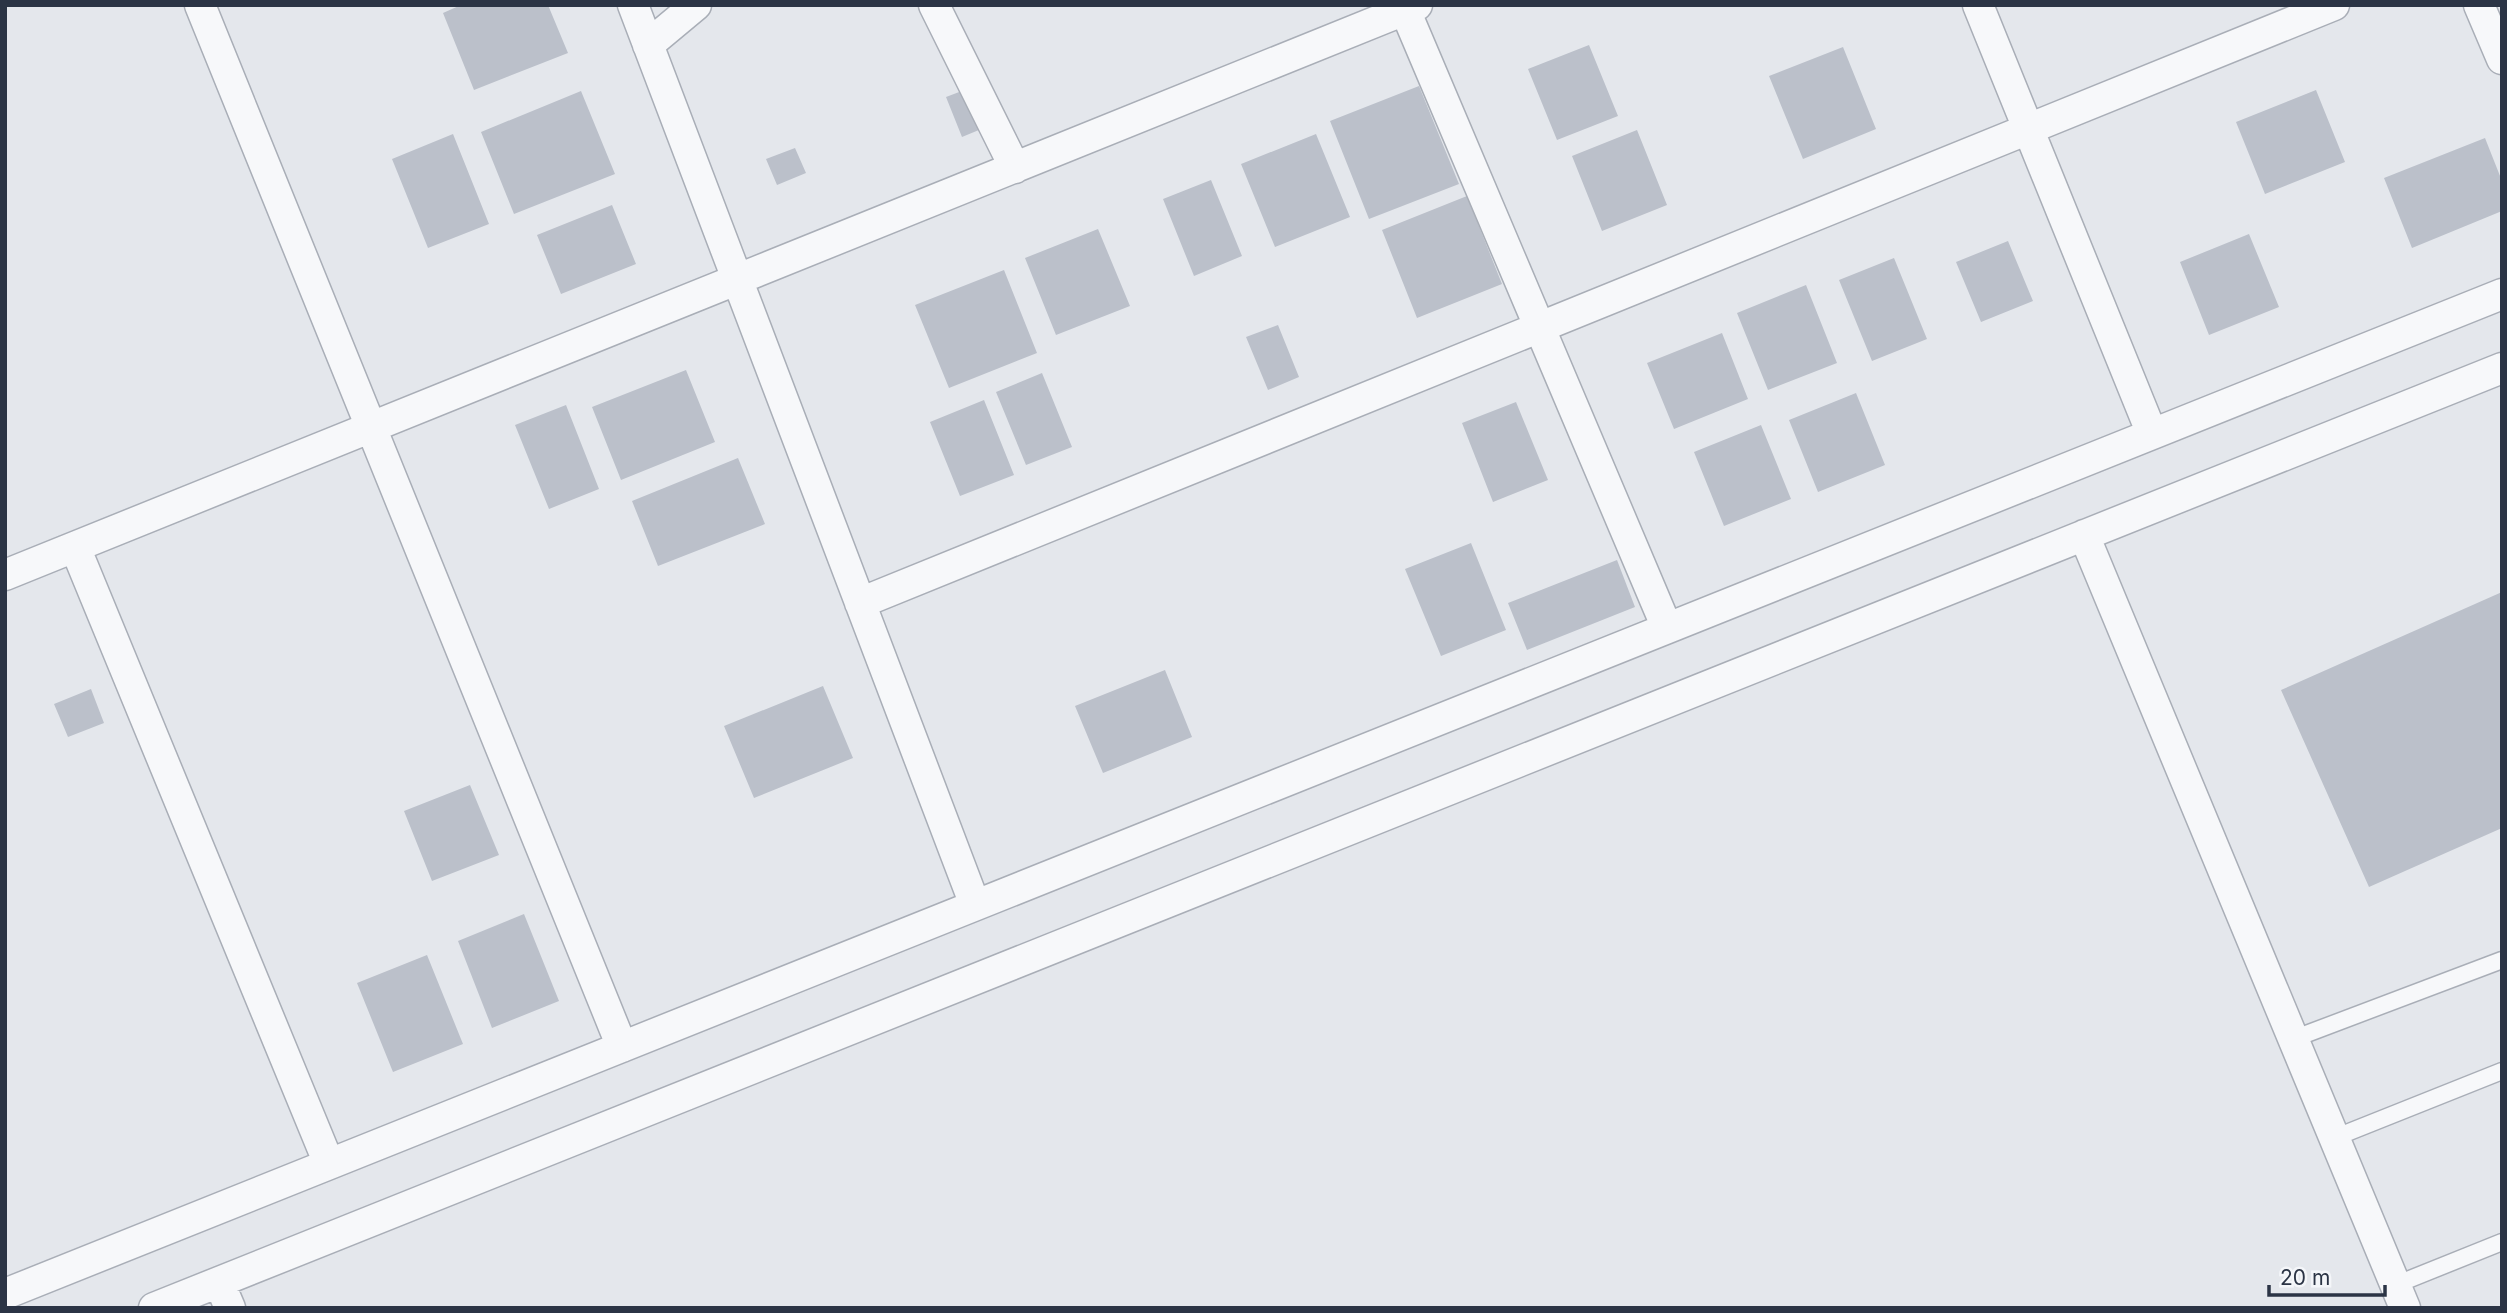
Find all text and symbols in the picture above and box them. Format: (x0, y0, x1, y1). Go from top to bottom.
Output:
scale bar (2269, 1254, 2384, 1298)
text: 20 m (2280, 1265, 2330, 1290)

